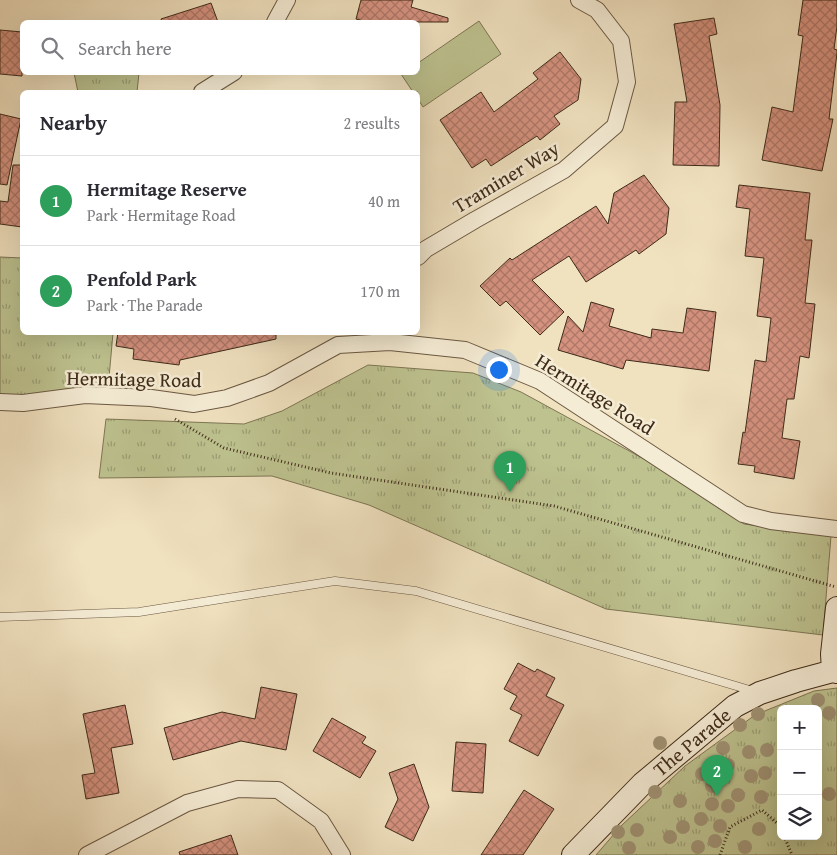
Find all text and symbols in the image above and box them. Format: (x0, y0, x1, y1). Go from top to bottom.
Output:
search box (20, 20, 420, 75)
icon: search (38, 34, 66, 62)
text: Search here (78, 34, 172, 62)
text: Nearby (40, 107, 107, 138)
text: 2 results (343, 111, 400, 135)
street label: Traminer Way (447, 133, 564, 220)
text: Hermitage Reserve (87, 175, 247, 203)
text: 1 (52, 189, 60, 213)
text: 40 m (368, 189, 400, 213)
text: Park · Hermitage Road (87, 203, 236, 227)
text: Penfold Park (87, 265, 197, 293)
text: 2 (52, 279, 60, 303)
text: 170 m (360, 279, 400, 303)
text: Park · The Parade (87, 293, 203, 317)
street label: Hermitage Road (530, 346, 660, 442)
your location (486, 357, 512, 383)
street label: Hermitage Road (66, 363, 202, 394)
pin: 1 (494, 451, 526, 492)
street label: The Parade (646, 700, 737, 783)
map controls (777, 705, 822, 840)
button: + (777, 705, 822, 750)
button: − (777, 750, 822, 795)
pin: 2 (701, 755, 733, 796)
button: layers (777, 795, 822, 840)

